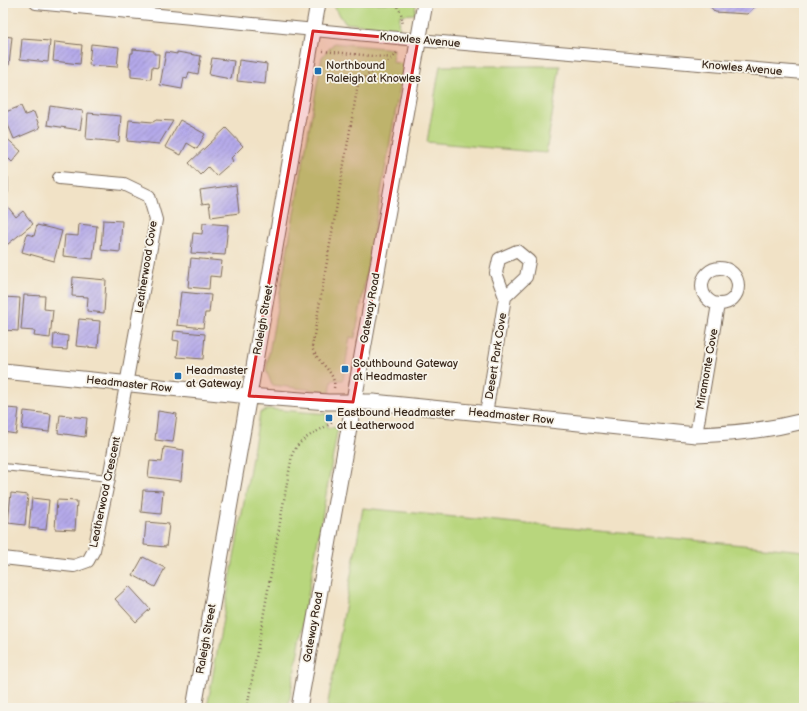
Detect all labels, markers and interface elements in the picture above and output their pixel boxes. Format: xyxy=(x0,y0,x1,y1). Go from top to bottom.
street label: Knowles Avenue xyxy=(379,30,461,50)
street label: Knowles Avenue xyxy=(701,58,783,78)
place label: Northbound Raleigh at Knowles xyxy=(326,59,421,85)
marker: Northbound Raleigh at Knowles xyxy=(313,66,323,76)
street label: Leatherwood Cove xyxy=(132,219,160,314)
street label: Gateway Road xyxy=(357,272,383,344)
street label: Raleigh Street xyxy=(250,283,276,356)
street label: Desert Park Cove xyxy=(483,311,509,400)
street label: Miramonte Cove xyxy=(693,327,721,410)
place label: Southbound Gateway at Headmaster xyxy=(353,357,458,383)
place label: Headmaster at Gateway xyxy=(186,364,248,390)
marker: Southbound Gateway at Headmaster xyxy=(340,364,350,374)
marker: Headmaster at Gateway xyxy=(173,371,183,381)
street label: Headmaster Row xyxy=(86,373,173,395)
street label: Headmaster Row xyxy=(468,405,555,427)
place label: Eastbound Headmaster at Leatherwood xyxy=(337,406,456,432)
marker: Eastbound Headmaster at Leatherwood xyxy=(324,413,334,423)
street label: Leatherwood Crescent xyxy=(87,435,123,549)
street label: Gateway Road xyxy=(300,591,326,663)
street label: Raleigh Street xyxy=(193,602,219,675)

